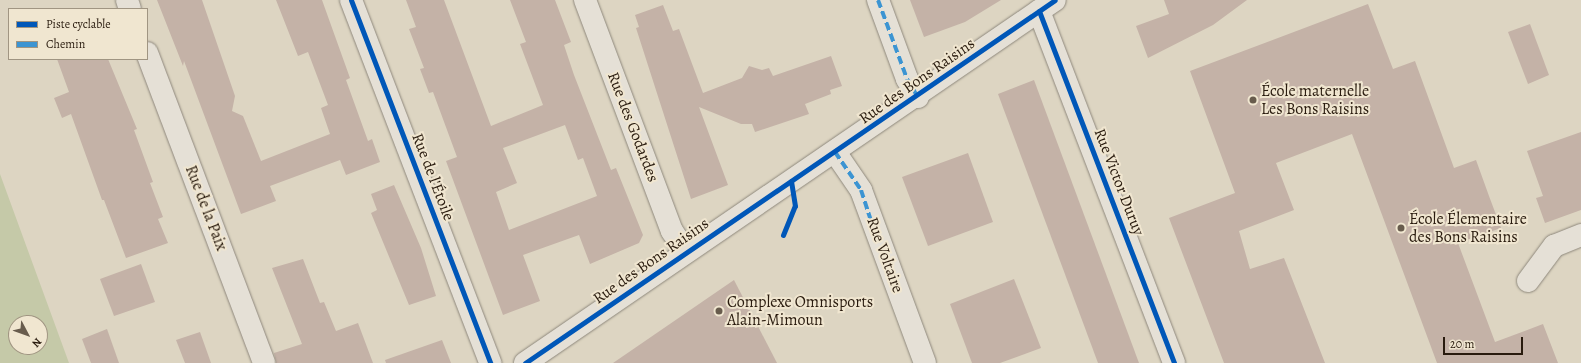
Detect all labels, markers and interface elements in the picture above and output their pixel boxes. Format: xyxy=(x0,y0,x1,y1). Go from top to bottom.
legend xyxy=(8,8,148,60)
text: Piste cyclable xyxy=(46,16,111,32)
street label: Rue des Bons Raisins xyxy=(855,34,979,128)
text: Chemin xyxy=(46,36,85,52)
street label: Rue des Godardes xyxy=(603,69,663,185)
place label: École maternelle Les Bons Raisins xyxy=(1261,81,1369,119)
marker: École maternelle Les Bons Raisins xyxy=(1248,95,1258,105)
street label: Rue Victor Duruy xyxy=(1090,126,1148,238)
street label: Rue de l'Étoile xyxy=(408,131,458,223)
street label: Rue de la Paix xyxy=(181,163,231,253)
place label: École Élementaire des Bons Raisins xyxy=(1409,209,1527,247)
street label: Rue des Bons Raisins xyxy=(589,214,713,308)
street label: Rue Voltaire xyxy=(862,215,908,295)
marker: École Élementaire des Bons Raisins xyxy=(1396,223,1406,233)
place label: Complexe Omnisports Alain-Mimoun xyxy=(727,292,873,330)
marker: Complexe Omnisports Alain-Mimoun xyxy=(714,306,724,316)
north arrow xyxy=(8,315,48,355)
scale bar xyxy=(1445,329,1525,355)
text: N xyxy=(28,335,45,350)
text: 20 m xyxy=(1450,336,1474,352)

